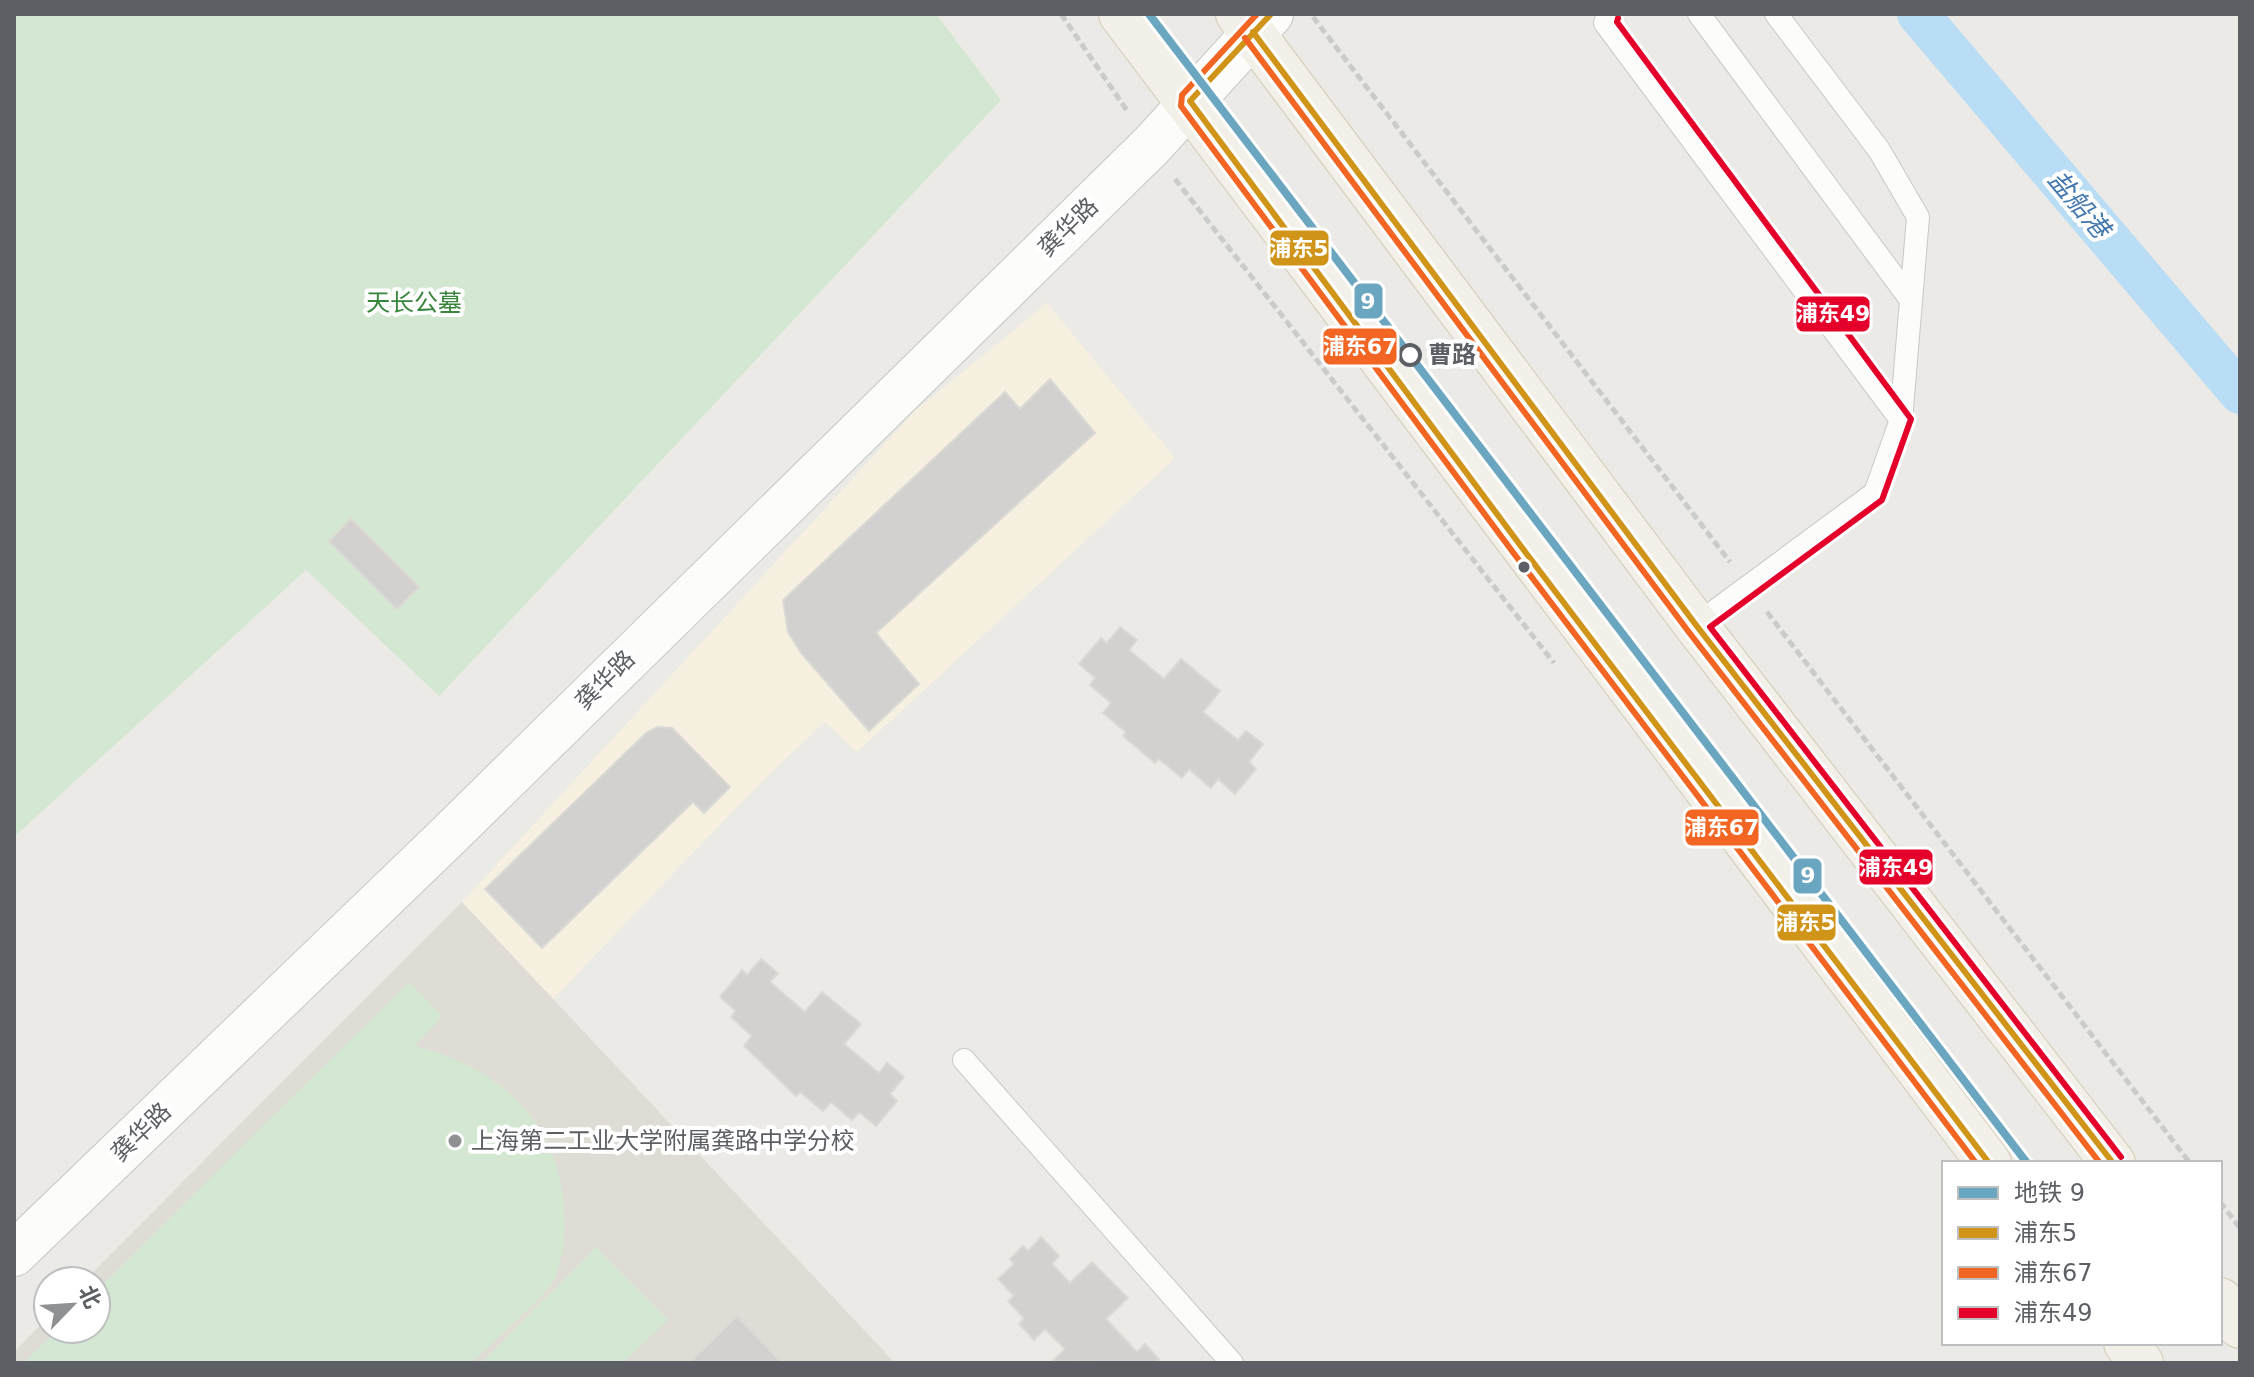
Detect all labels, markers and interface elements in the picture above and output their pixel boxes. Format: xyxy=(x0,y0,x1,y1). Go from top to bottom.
water label: 盐船港 xyxy=(2042,164,2118,247)
street label: 龚华路 xyxy=(1032,192,1104,262)
line badge: 浦东5 xyxy=(1269,229,1330,267)
text: 浦东5 xyxy=(1269,236,1329,261)
line badge: 9 xyxy=(1353,282,1384,320)
park label: 天长公墓 xyxy=(366,289,462,317)
text: 9 xyxy=(1360,289,1376,314)
line badge: 浦东49 xyxy=(1795,295,1871,333)
text: 浦东49 xyxy=(1796,301,1870,326)
line badge: 浦东67 xyxy=(1322,327,1398,366)
text: 浦东67 xyxy=(1323,334,1397,359)
place label: 曹路 xyxy=(1428,341,1476,369)
marker: 曹路 xyxy=(1399,344,1421,366)
unlabelled marker xyxy=(1516,559,1532,575)
street label: 龚华路 xyxy=(570,645,640,715)
line badge: 浦东67 xyxy=(1684,808,1760,847)
text: 浦东67 xyxy=(1685,815,1759,840)
line badge: 浦东49 xyxy=(1858,848,1934,886)
text: 浦东49 xyxy=(1859,855,1933,880)
line badge: 9 xyxy=(1792,857,1823,895)
text: 9 xyxy=(1800,863,1816,888)
line badge: 浦东5 xyxy=(1776,903,1837,942)
text: 浦东5 xyxy=(1776,910,1836,935)
street label: 龚华路 xyxy=(105,1097,177,1167)
place label: 上海第二工业大学附属龚路中学分校 xyxy=(471,1127,855,1155)
marker: 上海第二工业大学附属龚路中学分校 xyxy=(446,1132,464,1150)
legend xyxy=(1942,1161,2222,1345)
text: 地铁 9 xyxy=(2014,1179,2085,1207)
text: 浦东5 xyxy=(2014,1219,2077,1247)
text: 浦东67 xyxy=(2014,1259,2093,1287)
north arrow xyxy=(32,1265,112,1345)
text: 北 xyxy=(74,1281,106,1312)
text: 浦东49 xyxy=(2014,1299,2093,1327)

